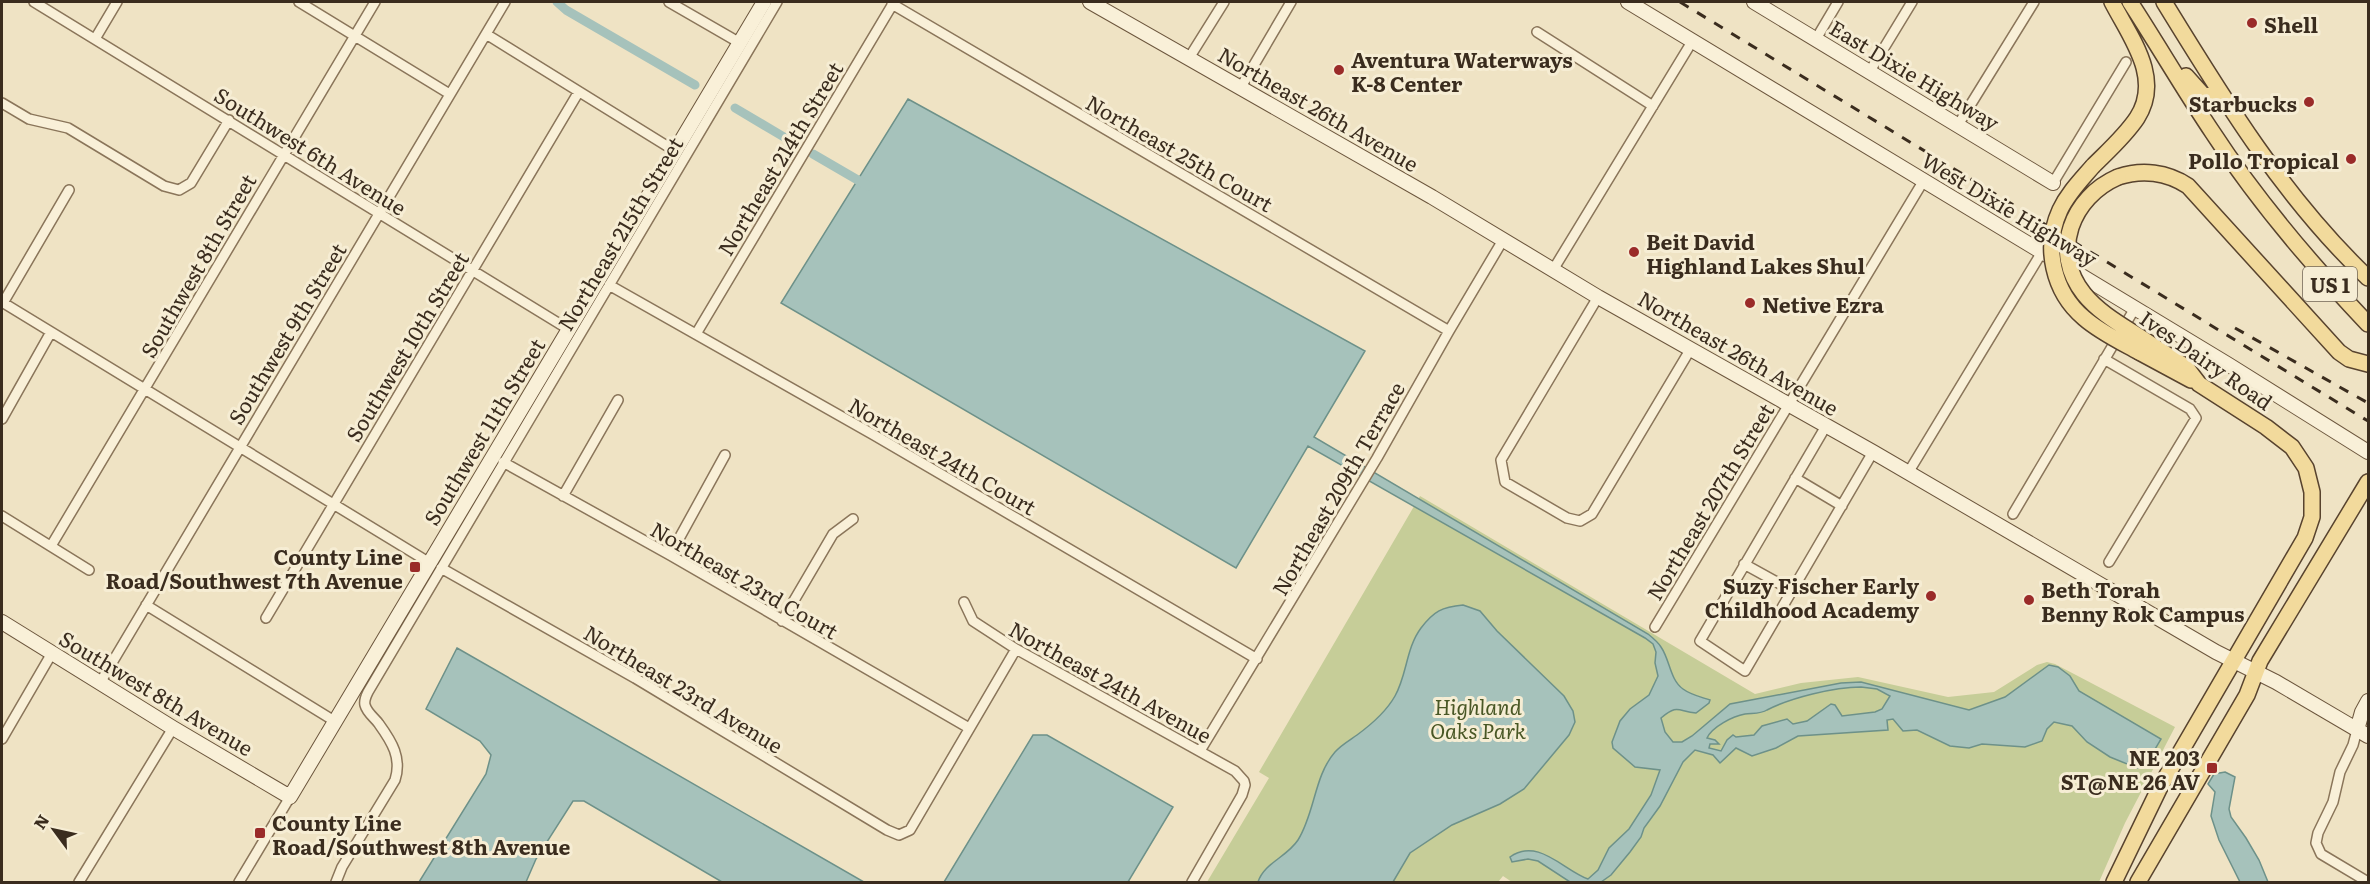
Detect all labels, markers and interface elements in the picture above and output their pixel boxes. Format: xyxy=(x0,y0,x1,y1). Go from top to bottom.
place label: Shell xyxy=(2264,8,2319,39)
street label: East Dixie Highway xyxy=(1824,11,2006,137)
marker: Shell xyxy=(2245,16,2259,30)
street label: Northeast 26th Avenue xyxy=(1213,38,1425,178)
place label: Aventura Waterways K-8 Center xyxy=(1351,43,1573,98)
street label: Northeast 214th Street xyxy=(709,55,850,261)
marker: Aventura Waterways K-8 Center xyxy=(1332,63,1346,77)
street label: Southwest 6th Avenue xyxy=(209,78,413,222)
street label: Northeast 25th Court xyxy=(1081,86,1280,218)
place label: Starbucks xyxy=(2189,87,2297,118)
marker: Starbucks xyxy=(2302,95,2316,109)
street label: Northeast 215th Street xyxy=(549,130,690,336)
street label: West Dixie Highway xyxy=(1916,143,2104,273)
place label: Pollo Tropical xyxy=(2188,144,2339,175)
marker: Pollo Tropical xyxy=(2344,152,2358,166)
street label: Southwest 8th Street xyxy=(132,167,263,363)
place label: Beit David Highland Lakes Shul xyxy=(1646,225,1865,280)
street label: Southwest 9th Street xyxy=(219,236,353,430)
street label: Southwest 10th Street xyxy=(337,245,475,447)
marker: Beit David Highland Lakes Shul xyxy=(1627,245,1641,259)
road number: US 1 xyxy=(2303,267,2357,301)
street label: Northeast 26th Avenue xyxy=(1633,282,1845,422)
place label: Netive Ezra xyxy=(1762,288,1885,319)
marker: Netive Ezra xyxy=(1743,296,1757,310)
street label: Ives Dairy Road xyxy=(2134,302,2280,416)
street label: Southwest 11th Street xyxy=(415,331,551,530)
street label: Northeast 209th Terrace xyxy=(1263,375,1411,601)
street label: Northeast 24th Court xyxy=(843,389,1043,522)
street label: Northeast 207th Street xyxy=(1638,396,1780,605)
street label: Northeast 23rd Court xyxy=(645,513,845,646)
place label: County Line Road/Southwest 7th Avenue xyxy=(105,540,403,595)
marker: County Line Road/Southwest 7th Avenue xyxy=(408,560,422,574)
place label: Suzy Fischer Early Childhood Academy xyxy=(1705,569,1919,624)
place label: Beth Torah Benny Rok Campus xyxy=(2041,573,2244,628)
marker: Suzy Fischer Early Childhood Academy xyxy=(1924,589,1938,603)
marker: Beth Torah Benny Rok Campus xyxy=(2022,593,2036,607)
street label: Northeast 24th Avenue xyxy=(1004,612,1218,750)
street label: Northeast 23rd Avenue xyxy=(579,616,789,760)
street label: Southwest 8th Avenue xyxy=(54,622,260,762)
park label: Highland Oaks Park xyxy=(1430,690,1527,745)
place label: NE 203 ST@NE 26 AV xyxy=(2061,741,2200,796)
marker: NE 203 ST@NE 26 AV xyxy=(2205,761,2219,775)
north arrow xyxy=(24,800,84,860)
place label: County Line Road/Southwest 8th Avenue xyxy=(272,806,571,861)
text: N xyxy=(27,809,54,833)
marker: County Line Road/Southwest 8th Avenue xyxy=(253,826,267,840)

